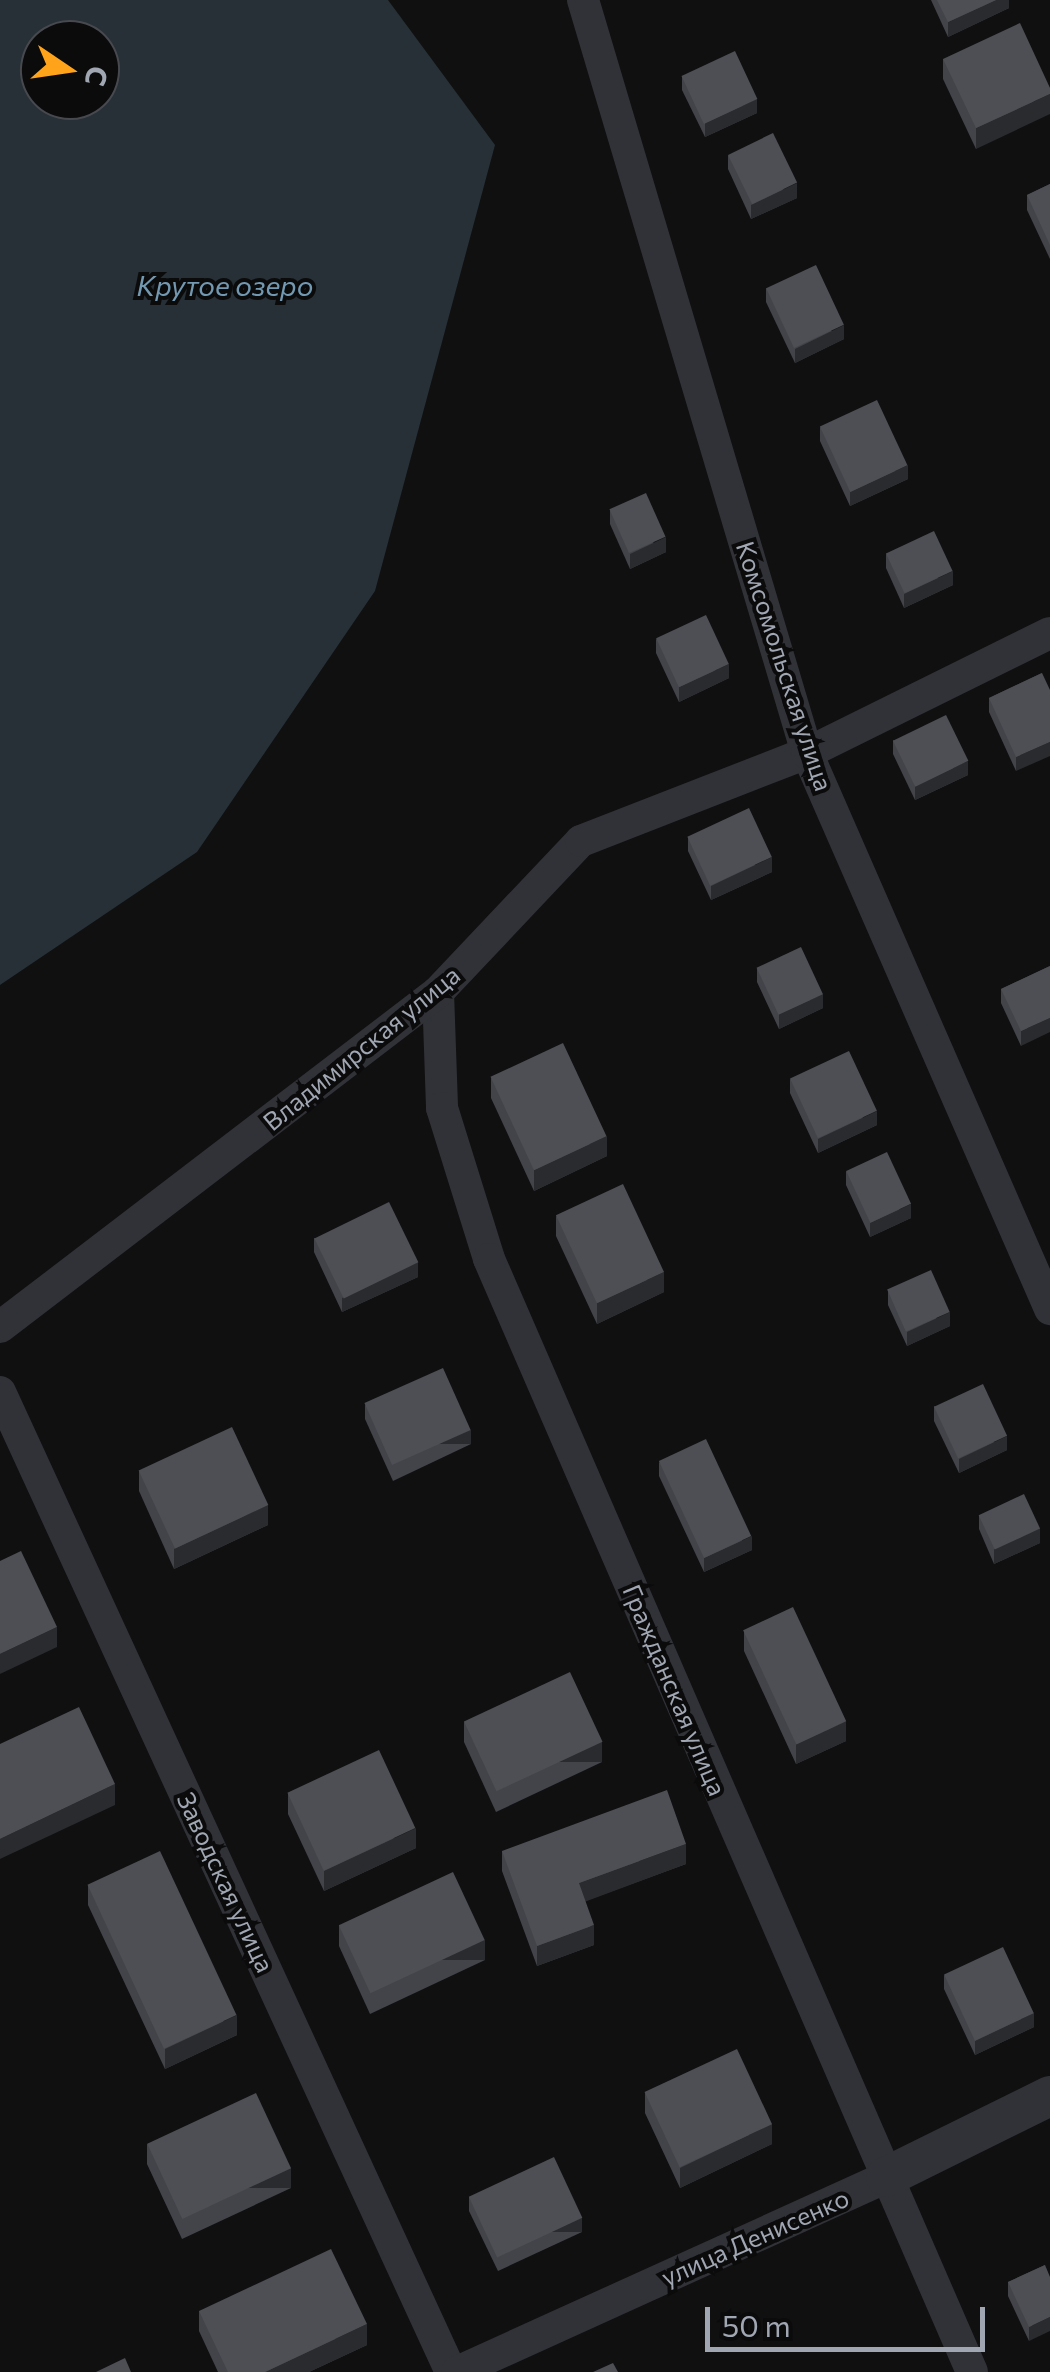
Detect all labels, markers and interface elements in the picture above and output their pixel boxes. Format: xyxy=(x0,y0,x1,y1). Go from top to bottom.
north arrow xyxy=(20,20,120,120)
text: С xyxy=(79,63,116,89)
water label: Крутое озеро xyxy=(137,268,313,302)
street label: Комсомольская улица xyxy=(730,537,840,795)
street label: Владимирская улица xyxy=(257,959,465,1137)
street label: Гражданская улица xyxy=(617,1580,733,1800)
street label: Заводская улица xyxy=(171,1787,281,1977)
street label: улица Денисенко xyxy=(657,2182,853,2292)
scale bar xyxy=(710,2287,990,2349)
text: 50 m xyxy=(722,2306,791,2343)

